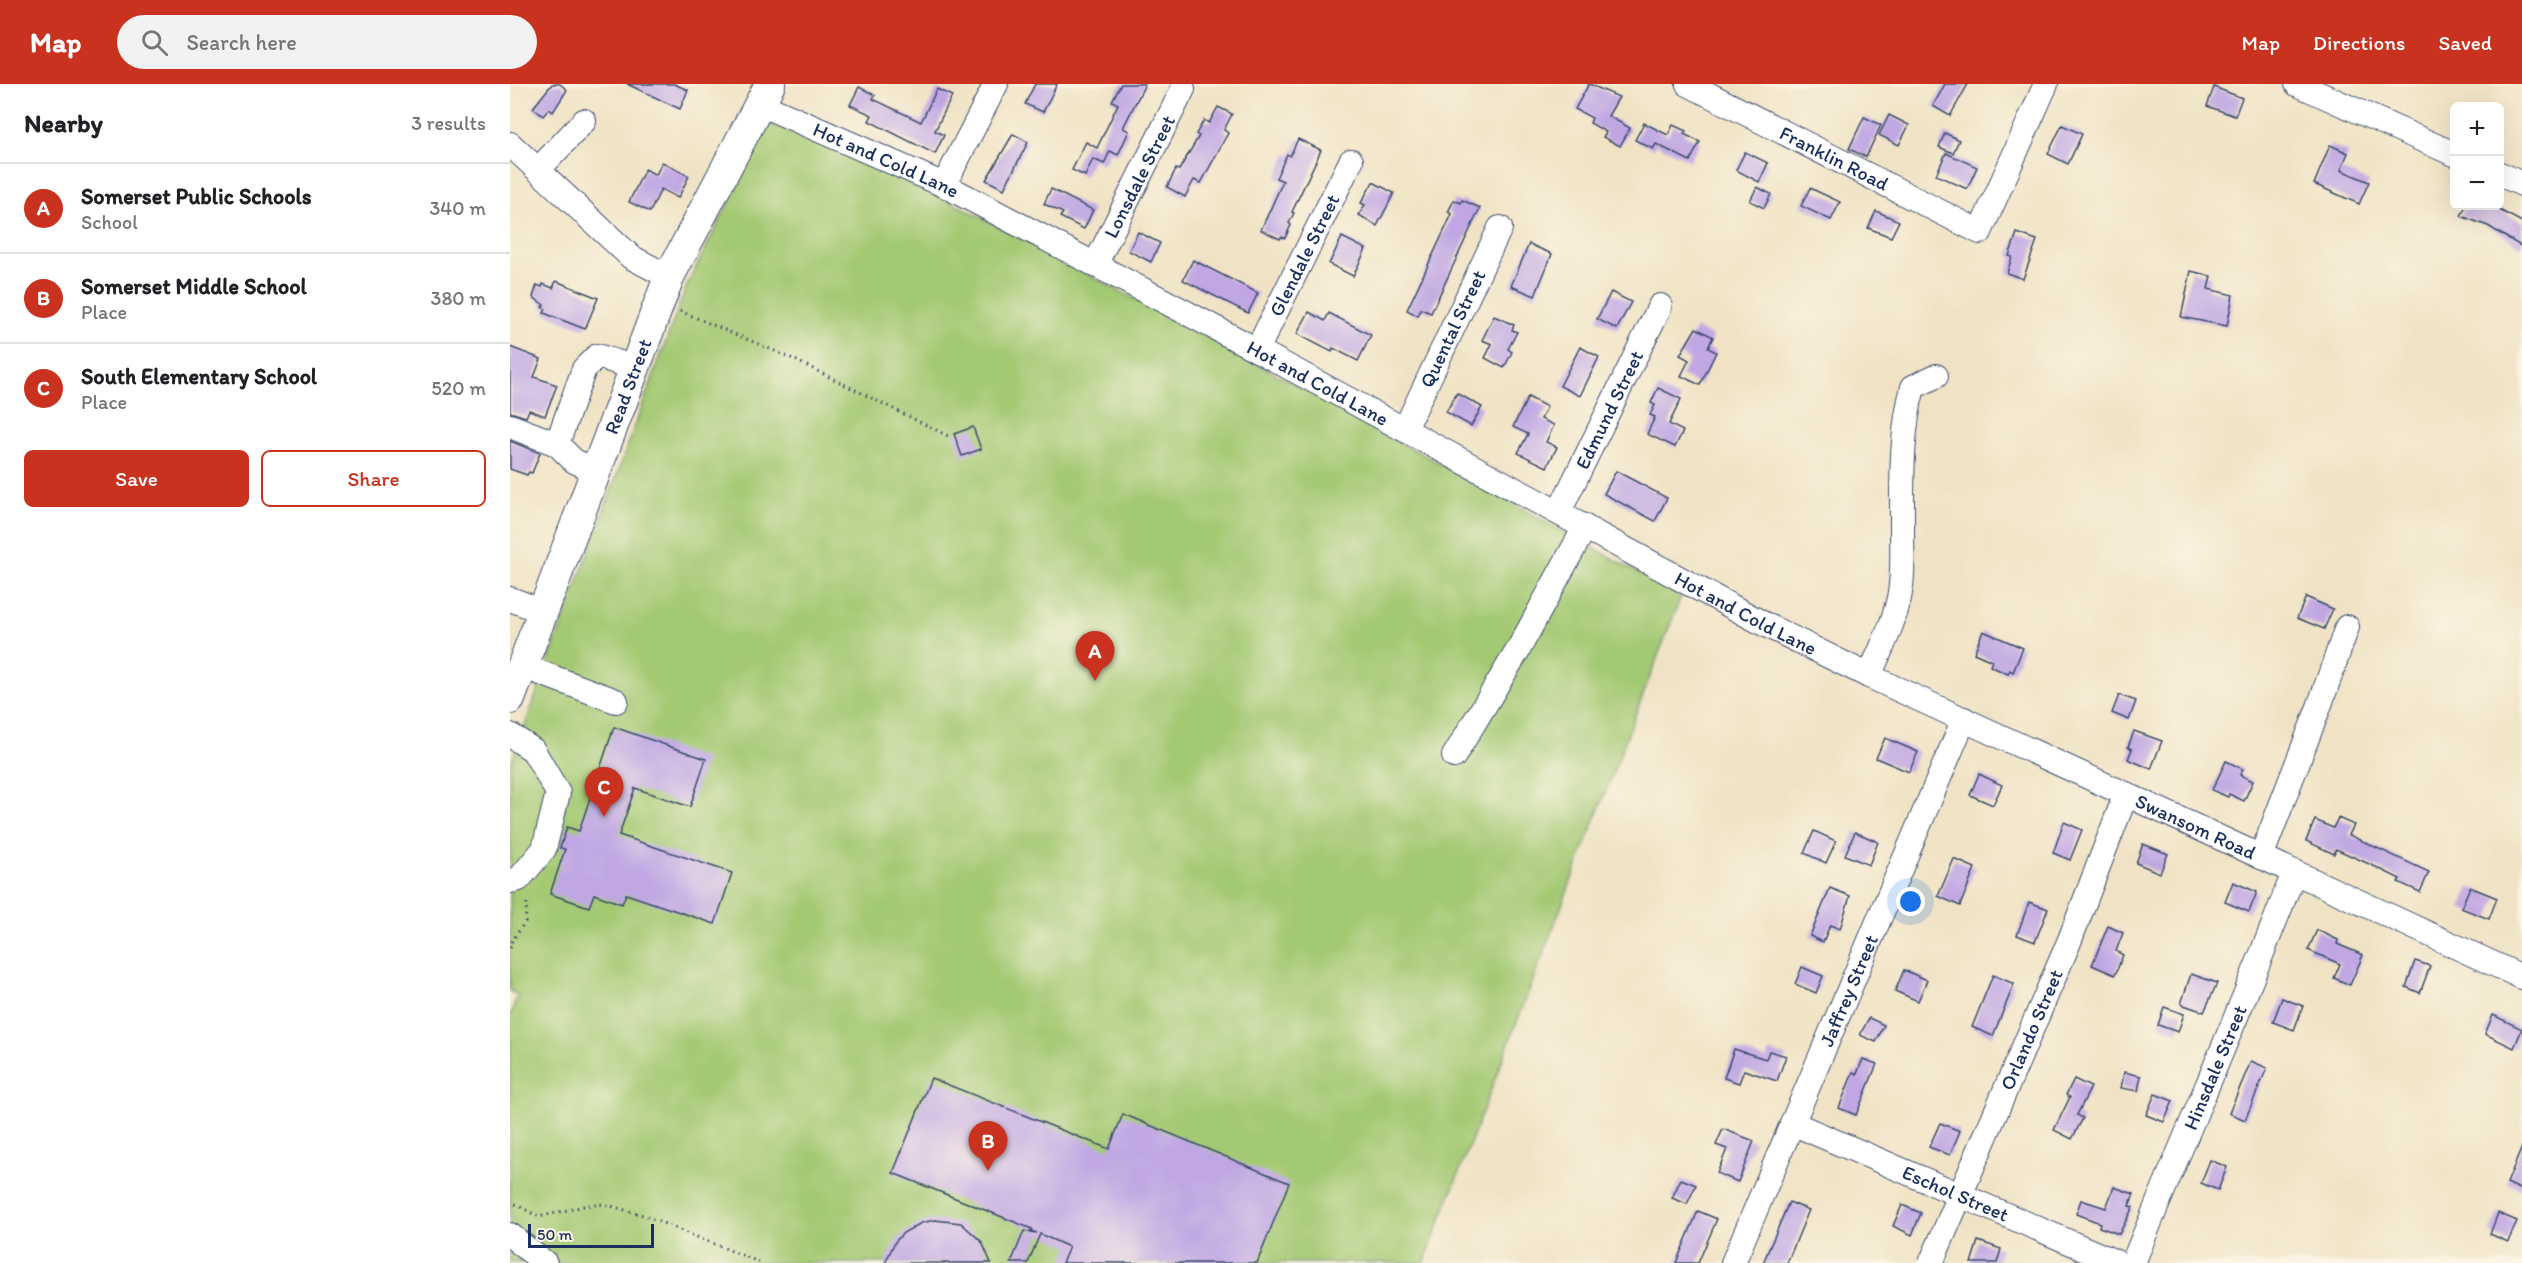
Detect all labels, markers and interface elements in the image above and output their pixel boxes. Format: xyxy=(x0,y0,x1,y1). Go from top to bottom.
search box xyxy=(117,15,537,69)
text: Map xyxy=(30,25,81,59)
icon: search xyxy=(138,26,171,59)
text: Search here xyxy=(186,29,297,56)
text: Map xyxy=(2242,30,2280,55)
text: Directions xyxy=(2313,30,2405,55)
text: Saved xyxy=(2438,30,2492,55)
map controls xyxy=(2450,102,2504,210)
button: + xyxy=(2450,102,2504,156)
text: Nearby xyxy=(24,107,103,139)
text: 3 results xyxy=(411,111,486,135)
street label: Lonsdale Street xyxy=(1098,111,1180,242)
street label: Hot and Cold Lane xyxy=(810,117,963,203)
street label: Franklin Road xyxy=(1776,121,1893,196)
button: − xyxy=(2450,156,2504,210)
text: Somerset Public Schools xyxy=(81,183,311,210)
street label: Glendale Street xyxy=(1264,190,1345,320)
text: A xyxy=(37,196,50,220)
text: 340 m xyxy=(429,196,486,220)
text: School xyxy=(81,210,138,234)
street label: Quental Street xyxy=(1414,266,1490,391)
text: Somerset Middle School xyxy=(81,273,307,300)
text: B xyxy=(37,286,50,310)
text: 380 m xyxy=(431,286,486,310)
text: Place xyxy=(81,300,127,324)
street label: Read Street xyxy=(599,335,657,438)
street label: Hot and Cold Lane xyxy=(1243,335,1393,431)
street label: Edmund Street xyxy=(1570,346,1648,473)
text: South Elementary School xyxy=(81,363,317,390)
text: C xyxy=(37,376,50,400)
text: 520 m xyxy=(431,376,486,400)
text: Place xyxy=(81,390,127,414)
button: Save xyxy=(24,450,249,507)
button: Share xyxy=(261,450,486,507)
street label: Hot and Cold Lane xyxy=(1671,566,1821,660)
pin: A xyxy=(1076,632,1114,681)
pin: C xyxy=(584,768,623,817)
street label: Swansom Road xyxy=(2132,789,2260,865)
your location xyxy=(1896,887,1925,916)
street label: Jaffrey Street xyxy=(1814,931,1883,1050)
street label: Orlando Street xyxy=(1995,966,2068,1094)
street label: Hinsdale Street xyxy=(2178,1002,2252,1133)
pin: B xyxy=(968,1122,1008,1171)
street label: Eschol Street xyxy=(1899,1160,2012,1227)
scale bar xyxy=(528,1221,654,1248)
text: 50 m xyxy=(537,1225,572,1244)

